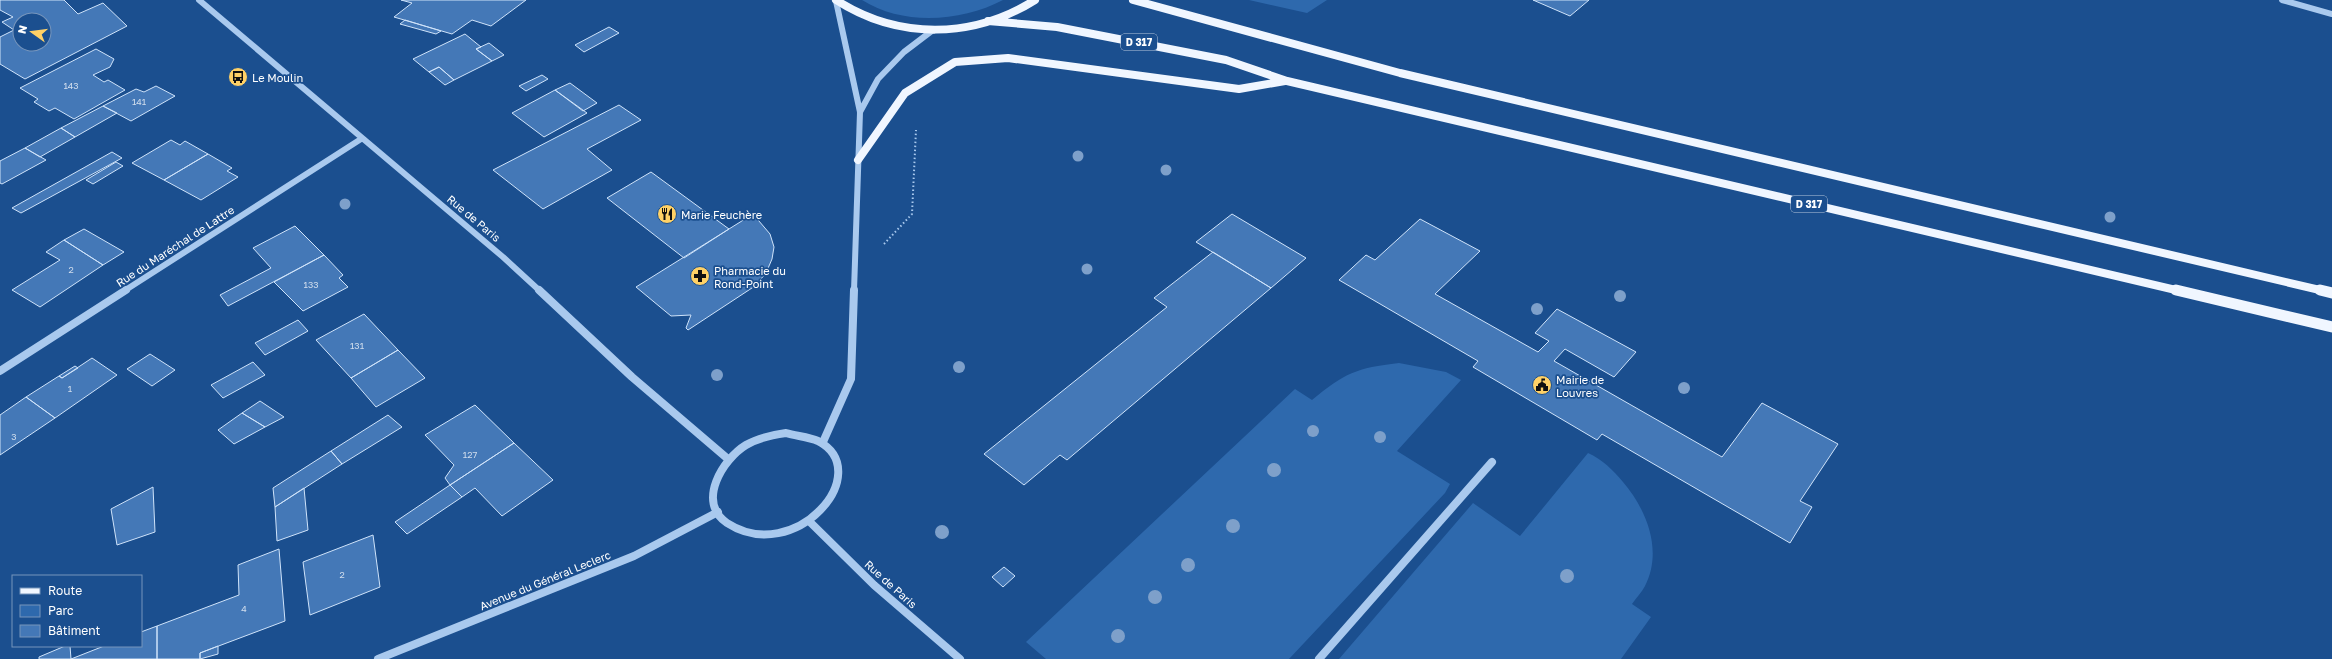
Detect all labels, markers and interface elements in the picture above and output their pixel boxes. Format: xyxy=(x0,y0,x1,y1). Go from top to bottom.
north arrow xyxy=(12,12,52,52)
text: N xyxy=(14,24,29,35)
road number: D 317 xyxy=(1121,34,1157,50)
bus stop icon: Le Moulin xyxy=(227,66,249,88)
place label: Le Moulin xyxy=(252,71,303,84)
house number: 143 xyxy=(63,80,79,91)
house number: 141 xyxy=(132,96,147,107)
street label: Rue de Paris xyxy=(445,192,503,244)
road number: D 317 xyxy=(1791,196,1827,212)
street label: Rue du Maréchal de Lattre xyxy=(113,203,237,289)
restaurant icon: Marie Feuchère xyxy=(656,203,678,225)
place label: Marie Feuchère xyxy=(681,208,762,221)
house number: 2 xyxy=(68,264,74,275)
place label: Pharmacie du Rond-Point xyxy=(714,264,786,290)
pharmacy icon: Pharmacie du Rond-Point xyxy=(689,265,711,287)
house number: 133 xyxy=(304,279,318,290)
house number: 131 xyxy=(350,340,365,351)
place label: Mairie de Louvres xyxy=(1556,373,1604,399)
public building icon: Mairie de Louvres xyxy=(1531,374,1553,396)
house number: 1 xyxy=(68,383,73,394)
house number: 3 xyxy=(11,431,17,442)
house number: 127 xyxy=(463,449,477,460)
street label: Avenue du Général Leclerc xyxy=(478,548,612,612)
street label: Rue de Paris xyxy=(862,557,920,611)
house number: 2 xyxy=(339,569,345,580)
legend xyxy=(12,575,142,647)
text: Route xyxy=(48,583,82,598)
text: Parc xyxy=(48,603,74,618)
house number: 4 xyxy=(241,603,247,614)
text: Bâtiment xyxy=(48,623,101,638)

